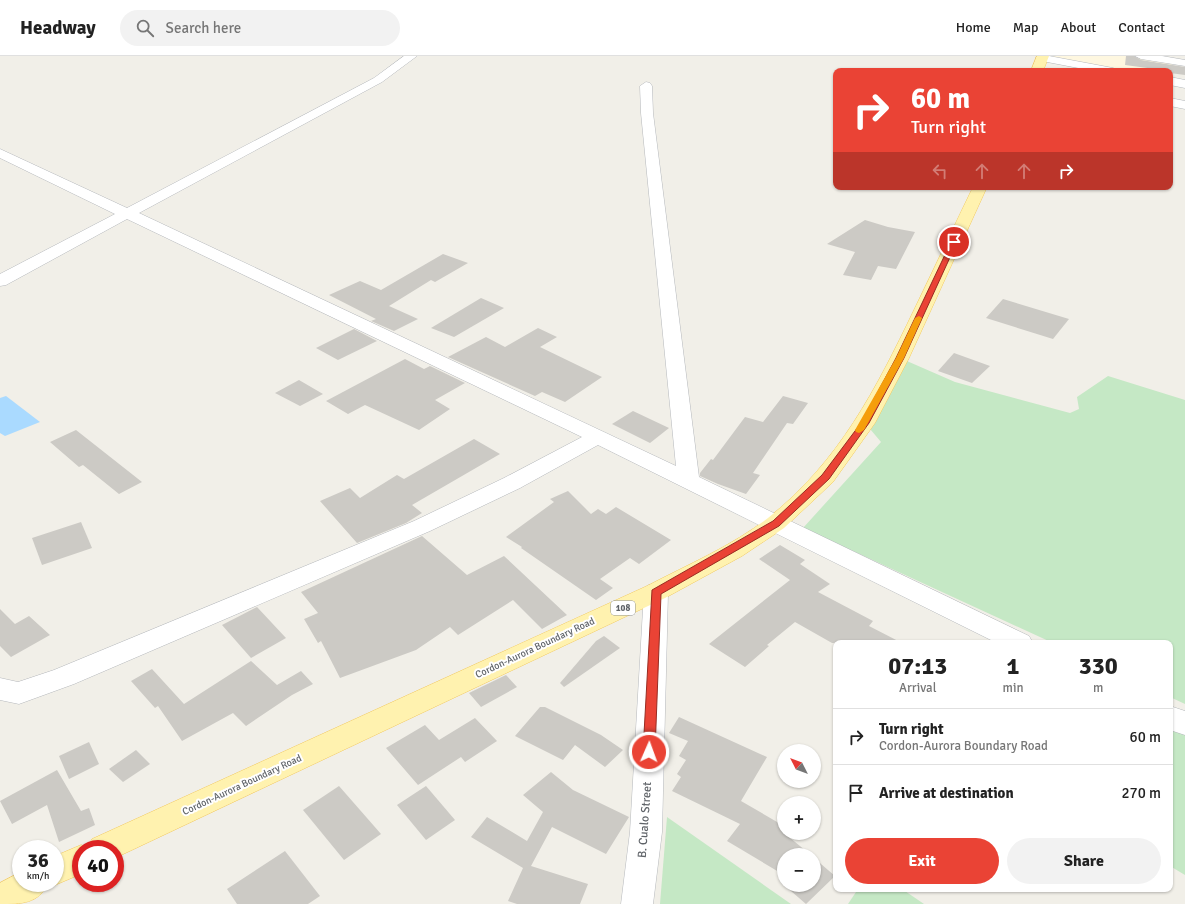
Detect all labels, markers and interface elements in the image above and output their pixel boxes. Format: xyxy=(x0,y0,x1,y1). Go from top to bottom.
search box xyxy=(120,10,400,46)
text: Headway xyxy=(20,16,96,40)
icon: search xyxy=(134,17,156,39)
text: Search here xyxy=(166,19,241,37)
text: Home xyxy=(956,19,991,36)
text: Map xyxy=(1013,19,1038,36)
text: About xyxy=(1060,19,1096,36)
text: Contact xyxy=(1118,19,1165,36)
text: 60 m xyxy=(911,82,970,116)
icon: right xyxy=(845,84,897,136)
text: Turn right xyxy=(911,116,986,138)
icon: left xyxy=(929,160,951,182)
icon: ahead xyxy=(971,160,993,182)
icon: ahead xyxy=(1013,160,1035,182)
icon: right xyxy=(1055,160,1077,182)
pin xyxy=(937,225,971,259)
icon: arrive xyxy=(943,231,965,253)
road number: 108 xyxy=(611,601,635,615)
street label: Cordon-Aurora Boundary Road xyxy=(474,615,596,681)
text: 07:13 xyxy=(888,651,947,681)
text: 1 xyxy=(1007,651,1019,681)
text: 330 xyxy=(1079,651,1118,681)
text: Arrival xyxy=(899,680,936,696)
text: min xyxy=(1003,680,1024,696)
text: m xyxy=(1093,680,1103,696)
text: Turn right xyxy=(879,720,944,738)
icon: right xyxy=(845,726,867,748)
text: 60 m xyxy=(1130,728,1161,746)
position arrow xyxy=(628,731,670,773)
text: Cordon-Aurora Boundary Road xyxy=(879,738,1048,754)
north arrow xyxy=(777,744,821,788)
map controls xyxy=(777,744,821,892)
street label: Cordon-Aurora Boundary Road xyxy=(181,752,303,818)
street label: B. Cualo Street xyxy=(635,781,655,859)
icon: arrive xyxy=(845,782,867,804)
text: Arrive at destination xyxy=(879,784,1014,802)
text: 270 m xyxy=(1121,784,1161,802)
button: + xyxy=(777,796,821,840)
button: Exit xyxy=(845,838,999,884)
button: Share xyxy=(1007,838,1161,884)
speed limit sign: 40 xyxy=(72,840,124,892)
text: 36 xyxy=(27,848,49,873)
button: − xyxy=(777,848,821,892)
text: km/h xyxy=(27,870,49,882)

